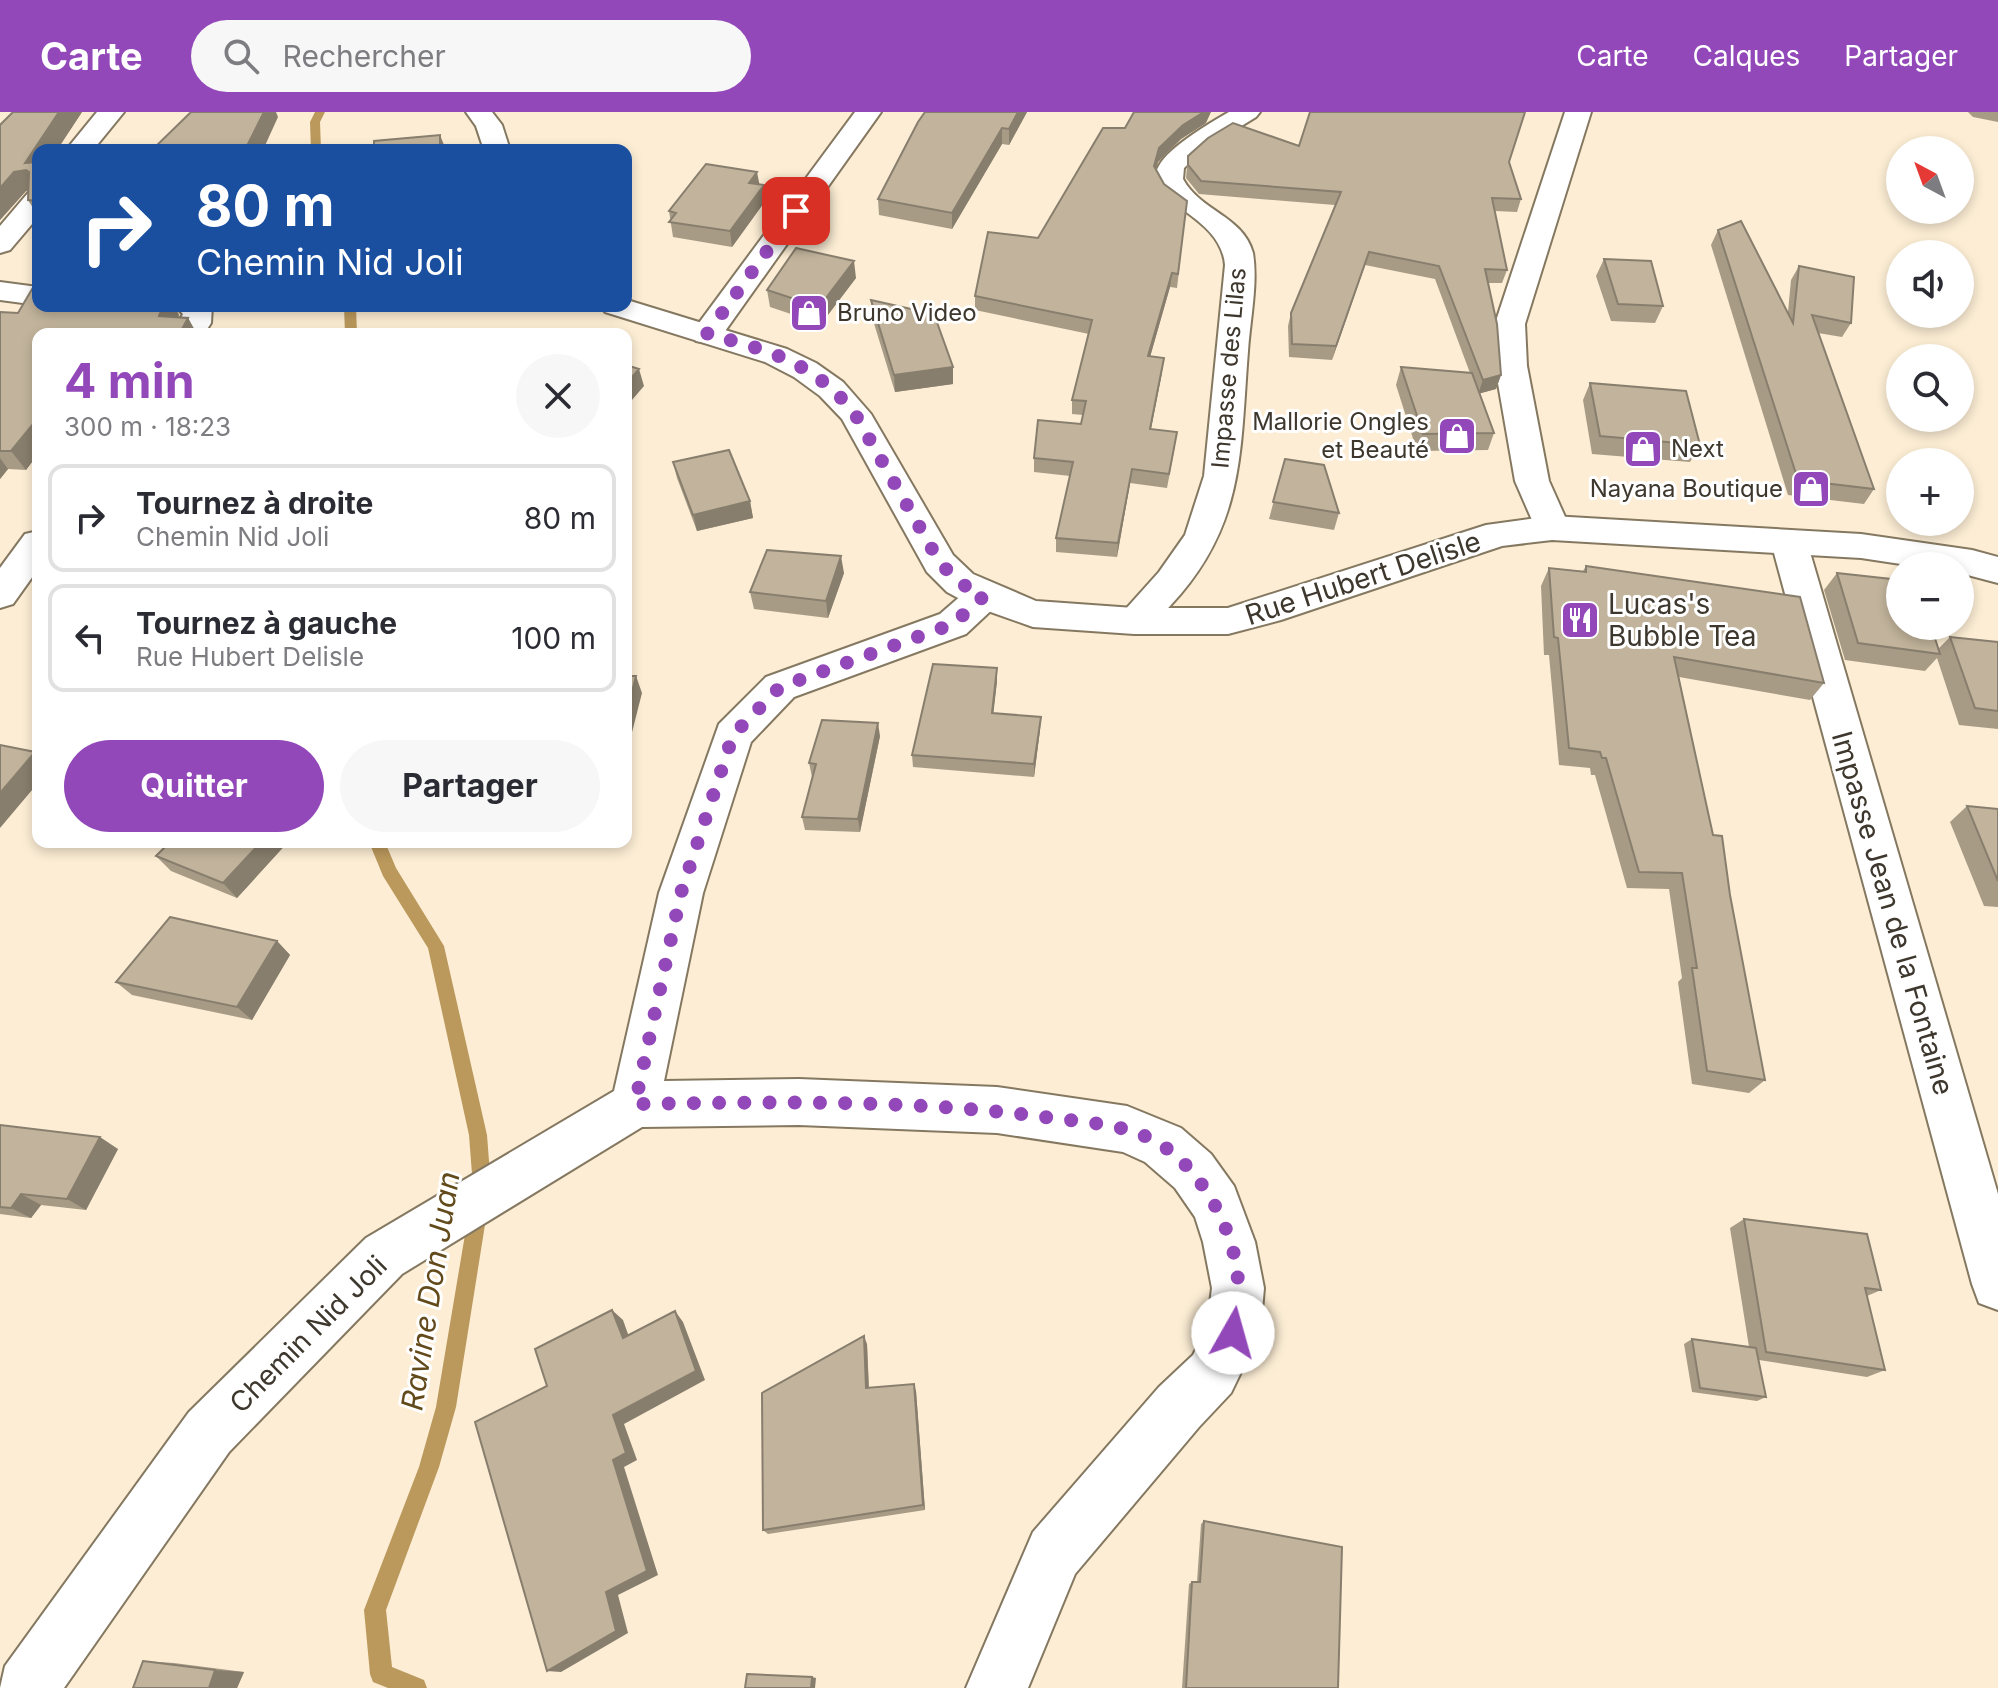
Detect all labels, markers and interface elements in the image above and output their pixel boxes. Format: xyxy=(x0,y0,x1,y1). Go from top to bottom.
search box xyxy=(191,20,751,92)
text: Carte xyxy=(40,33,143,79)
icon: search xyxy=(219,34,263,78)
text: Rechercher xyxy=(283,38,446,74)
text: Carte xyxy=(1576,39,1649,73)
text: Calques xyxy=(1693,39,1800,73)
text: Partager xyxy=(1844,39,1958,73)
north arrow xyxy=(1886,136,1974,224)
map controls xyxy=(1886,136,1974,640)
text: 80 m xyxy=(196,172,335,240)
icon: right xyxy=(64,176,168,280)
pin xyxy=(762,177,830,245)
icon: arrive xyxy=(774,189,818,233)
text: Chemin Nid Joli xyxy=(196,240,464,284)
button: sound xyxy=(1886,240,1974,328)
street label: Impasse des Lilas xyxy=(1205,266,1252,470)
shop icon: Bruno Video xyxy=(788,292,830,334)
place label: Bruno Video xyxy=(837,298,977,327)
button: search xyxy=(1886,344,1974,432)
text: 4 min xyxy=(64,351,195,410)
button: close xyxy=(516,354,600,438)
place label: Mallorie Ongles et Beauté xyxy=(1252,407,1429,464)
text: 300 m · 18:23 xyxy=(64,411,231,442)
shop icon: Mallorie Ongles et Beauté xyxy=(1436,415,1478,457)
shop icon: Next xyxy=(1622,428,1664,470)
place label: Next xyxy=(1671,434,1724,463)
button: + xyxy=(1886,448,1974,536)
shop icon: Nayana Boutique xyxy=(1790,468,1832,510)
place label: Nayana Boutique xyxy=(1590,474,1783,503)
text: Tournez à droite xyxy=(136,485,373,521)
icon: right xyxy=(68,496,112,540)
text: 80 m xyxy=(524,500,596,536)
text: Chemin Nid Joli xyxy=(136,521,329,552)
street label: Rue Hubert Delisle xyxy=(1241,524,1485,632)
button: − xyxy=(1886,552,1974,640)
place label: Lucas's Bubble Tea xyxy=(1608,587,1756,653)
restaurant icon: Lucas's Bubble Tea xyxy=(1559,599,1601,641)
text: Tournez à gauche xyxy=(136,605,397,641)
icon: left xyxy=(68,616,112,660)
text: 100 m xyxy=(511,620,596,656)
text: Rue Hubert Delisle xyxy=(136,641,364,672)
street label: Impasse Jean de la Fontaine xyxy=(1825,727,1961,1099)
button: Quitter xyxy=(64,740,324,832)
button: Partager xyxy=(340,740,600,832)
water label: Ravine Don Juan xyxy=(393,1169,467,1413)
street label: Chemin Nid Joli xyxy=(222,1248,394,1420)
position arrow xyxy=(1191,1291,1275,1375)

